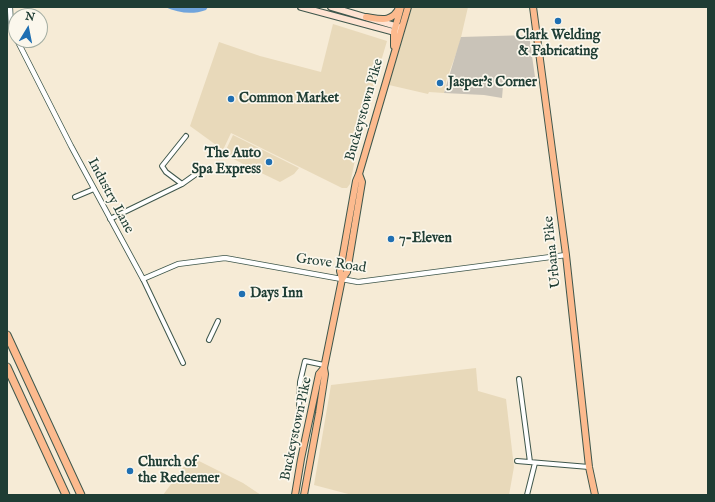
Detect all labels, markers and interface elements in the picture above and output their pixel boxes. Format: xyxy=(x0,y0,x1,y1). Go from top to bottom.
north arrow xyxy=(8,8,48,48)
text: N xyxy=(24,9,36,25)
marker: Clark Welding & Fabricating xyxy=(553,16,563,26)
place label: Clark Welding & Fabricating xyxy=(516,28,600,60)
street label: Buckeystown Pike xyxy=(342,57,388,163)
place label: Jasper's Corner xyxy=(448,75,537,91)
marker: Jasper's Corner xyxy=(435,78,445,88)
place label: Common Market xyxy=(239,91,339,107)
marker: Common Market xyxy=(226,94,236,104)
place label: The Auto Spa Express xyxy=(192,146,261,178)
street label: Industry Lane xyxy=(83,155,137,237)
marker: The Auto Spa Express xyxy=(264,157,274,167)
street label: Urbana Pike xyxy=(541,215,565,289)
place label: 7-Eleven xyxy=(399,231,452,247)
marker: 7-Eleven xyxy=(386,234,396,244)
street label: Grove Road xyxy=(295,251,367,277)
place label: Days Inn xyxy=(250,286,303,302)
marker: Days Inn xyxy=(237,289,247,299)
street label: Buckeystown Pike xyxy=(278,376,316,482)
place label: Church of the Redeemer xyxy=(138,455,219,488)
marker: Church of the Redeemer xyxy=(125,466,135,476)

